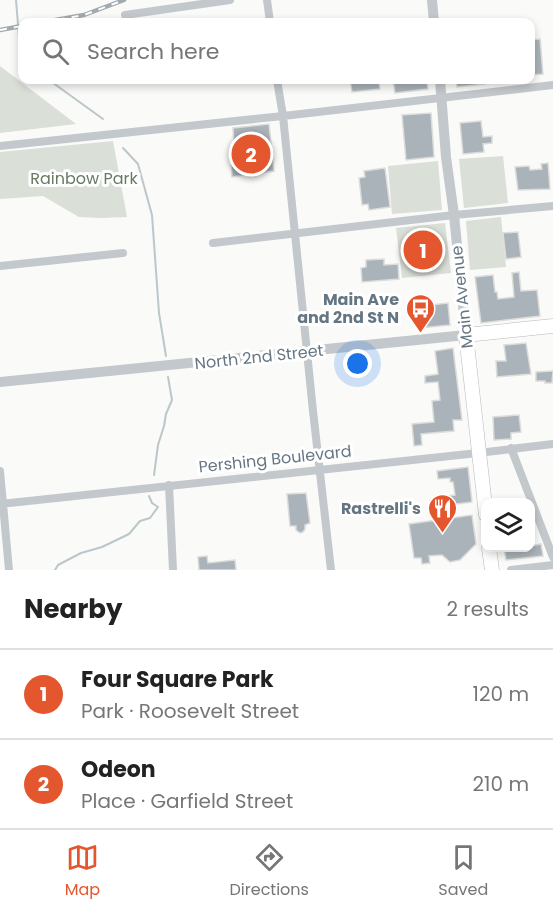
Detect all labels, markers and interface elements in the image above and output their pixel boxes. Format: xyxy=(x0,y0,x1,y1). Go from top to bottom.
search box xyxy=(18,18,535,84)
icon: search xyxy=(39,35,72,68)
text: Search here xyxy=(87,36,220,67)
pin: 2 xyxy=(232,132,270,176)
park label: Rainbow Park xyxy=(30,167,138,190)
pin: 1 xyxy=(404,228,442,272)
street label: Main Avenue xyxy=(445,244,479,349)
place label: Main Ave and 2nd St N xyxy=(297,288,399,329)
bus stop icon: Main Ave and 2nd St N xyxy=(404,292,436,334)
street label: North 2nd Street xyxy=(194,339,325,375)
your location xyxy=(343,349,372,378)
street label: Pershing Boulevard xyxy=(197,440,353,478)
restaurant icon: Rastrelli's xyxy=(426,492,458,534)
place label: Rastrelli's xyxy=(341,497,421,520)
map controls xyxy=(481,498,535,552)
button: layers xyxy=(481,498,535,552)
text: Nearby xyxy=(24,591,122,627)
text: 2 results xyxy=(446,595,529,623)
text: Four Square Park xyxy=(81,664,274,695)
text: 1 xyxy=(40,680,47,708)
text: 120 m xyxy=(473,680,529,708)
text: Park · Roosevelt Street xyxy=(81,697,299,725)
text: Odeon xyxy=(81,754,156,785)
text: 2 xyxy=(38,770,49,798)
text: 210 m xyxy=(473,770,529,798)
text: Place · Garfield Street xyxy=(81,787,293,815)
tab: Map xyxy=(65,841,100,902)
tab: Directions xyxy=(230,841,309,902)
tab: Saved xyxy=(438,841,488,902)

